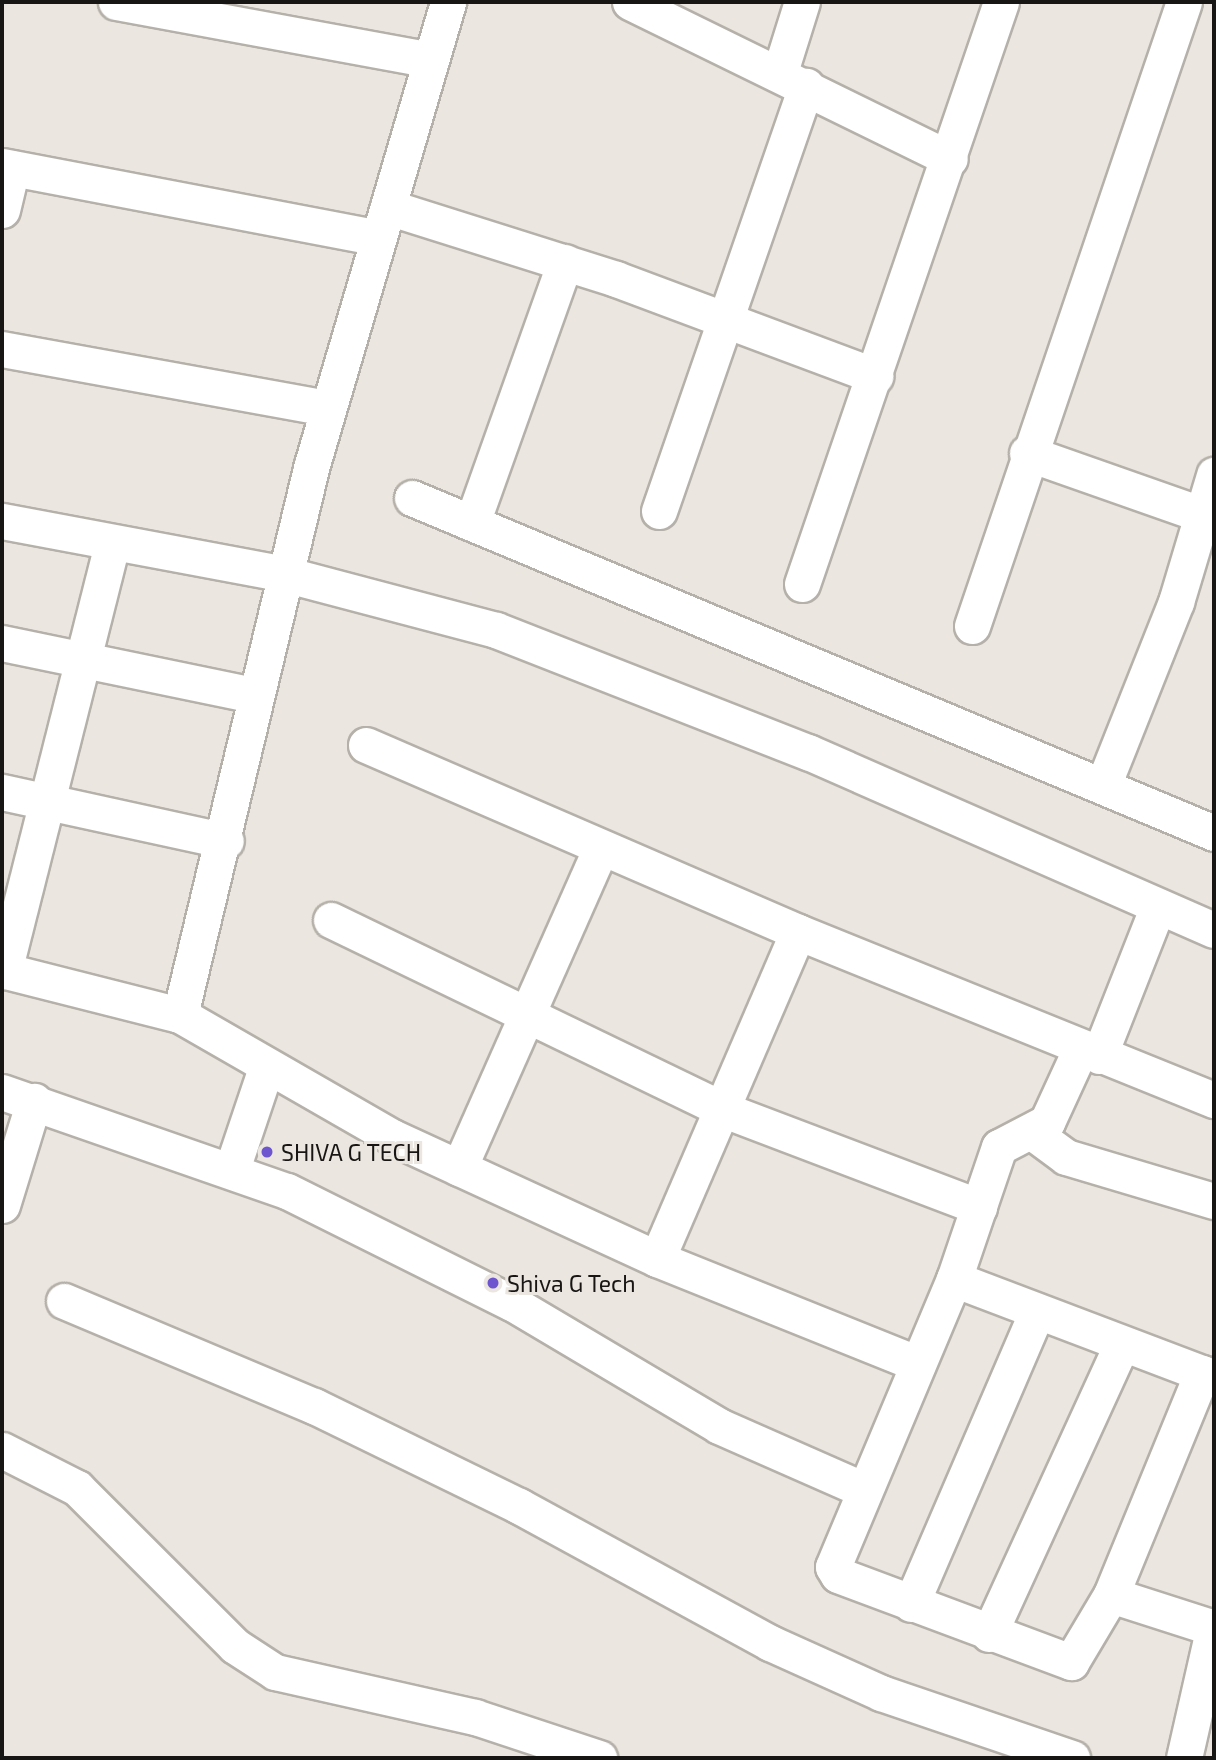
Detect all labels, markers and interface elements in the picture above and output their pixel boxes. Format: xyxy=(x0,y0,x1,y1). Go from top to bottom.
place label: SHIVA G TECH xyxy=(281,1138,422,1166)
marker: SHIVA G TECH xyxy=(259,1144,275,1160)
place label: Shiva G Tech xyxy=(507,1269,636,1297)
marker: Shiva G Tech xyxy=(485,1275,501,1291)

